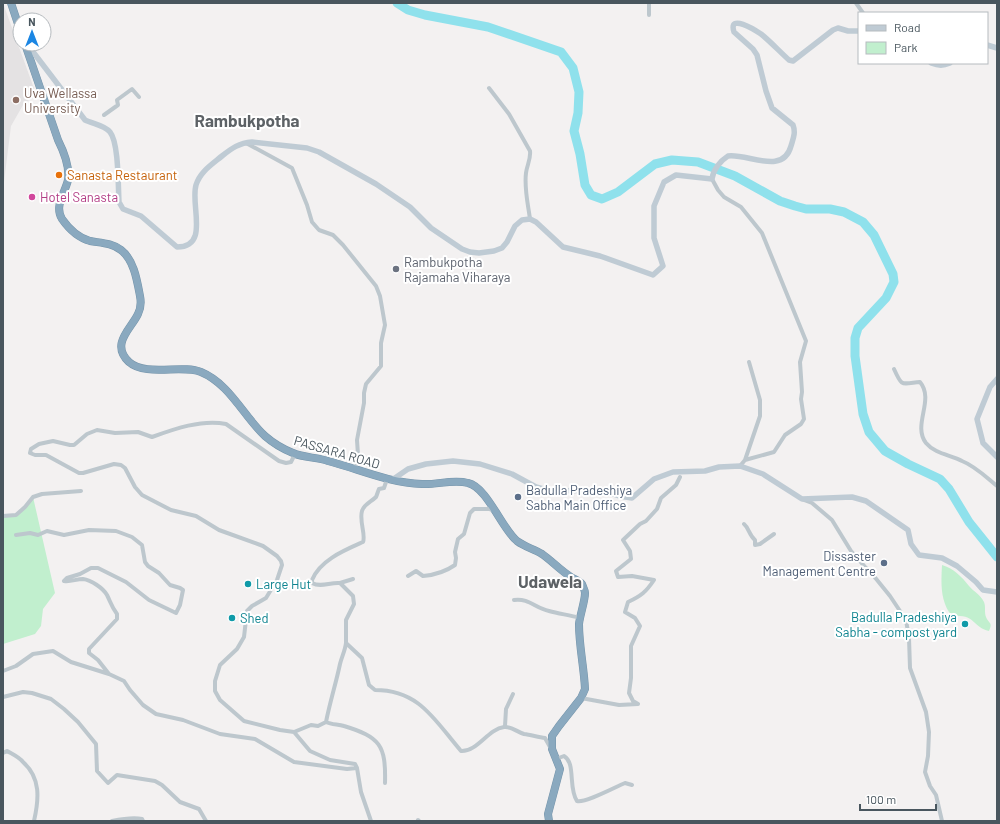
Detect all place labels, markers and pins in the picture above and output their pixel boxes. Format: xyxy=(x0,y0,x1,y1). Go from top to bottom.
place label: Uva Wellassa University xyxy=(24,85,97,116)
marker: Uva Wellassa University xyxy=(11,95,21,105)
place label: Sanasta Restaurant xyxy=(67,167,177,183)
marker: Sanasta Restaurant xyxy=(54,170,64,180)
place label: Hotel Sanasta xyxy=(40,189,118,205)
marker: Hotel Sanasta xyxy=(27,192,37,202)
place label: Rambukpotha Rajamaha Viharaya xyxy=(404,254,510,285)
marker: Rambukpotha Rajamaha Viharaya xyxy=(391,264,401,274)
place label: Badulla Pradeshiya Sabha Main Office xyxy=(526,482,632,513)
marker: Badulla Pradeshiya Sabha Main Office xyxy=(513,492,523,502)
place label: Dissaster Management Centre xyxy=(762,548,876,579)
marker: Dissaster Management Centre xyxy=(879,558,889,568)
place label: Large Hut xyxy=(256,576,311,592)
marker: Large Hut xyxy=(243,579,253,589)
place label: Badulla Pradeshiya Sabha - compost yard xyxy=(835,609,957,640)
place label: Shed xyxy=(240,610,269,626)
marker: Shed xyxy=(227,613,237,623)
marker: Badulla Pradeshiya Sabha - compost yard xyxy=(960,619,970,629)

